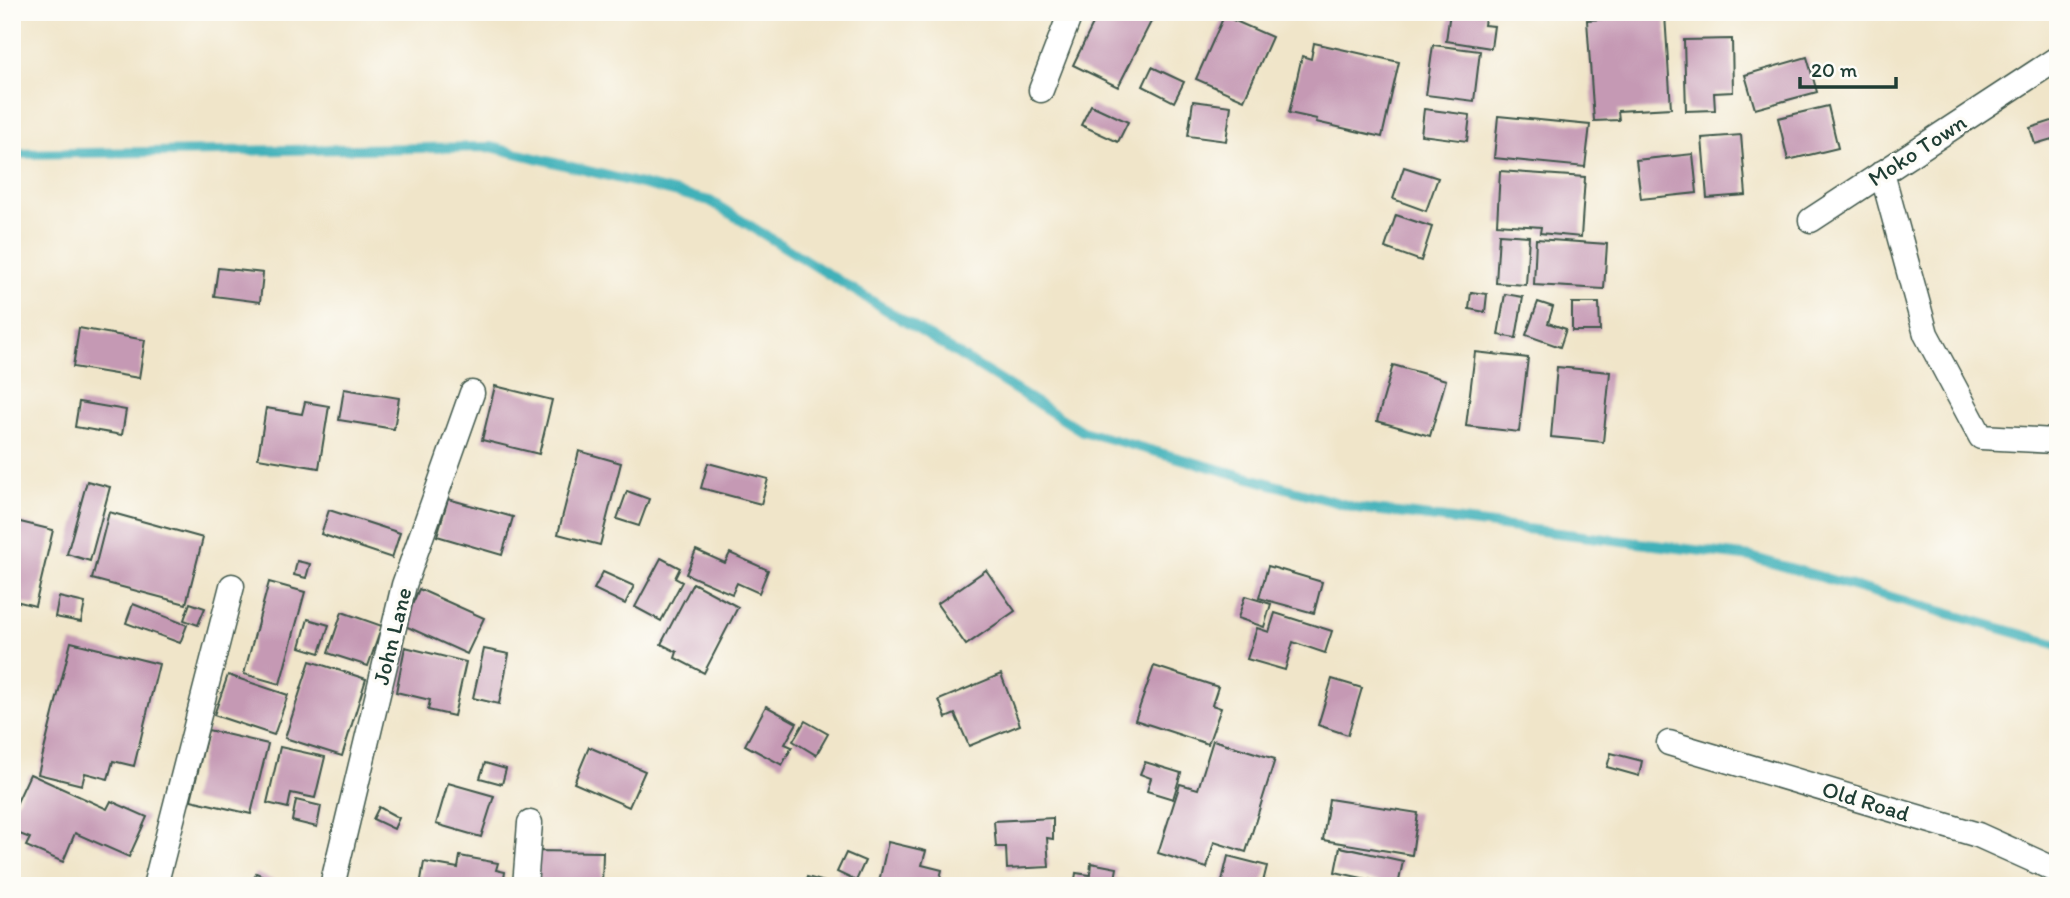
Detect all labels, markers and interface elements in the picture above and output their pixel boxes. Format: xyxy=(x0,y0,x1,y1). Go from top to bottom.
scale bar xyxy=(1800,46,1897,90)
text: 20 m xyxy=(1811,57,1858,82)
street label: Moko Town xyxy=(1862,108,1972,192)
street label: John Lane xyxy=(366,584,418,688)
street label: Old Road xyxy=(1819,774,1914,828)

